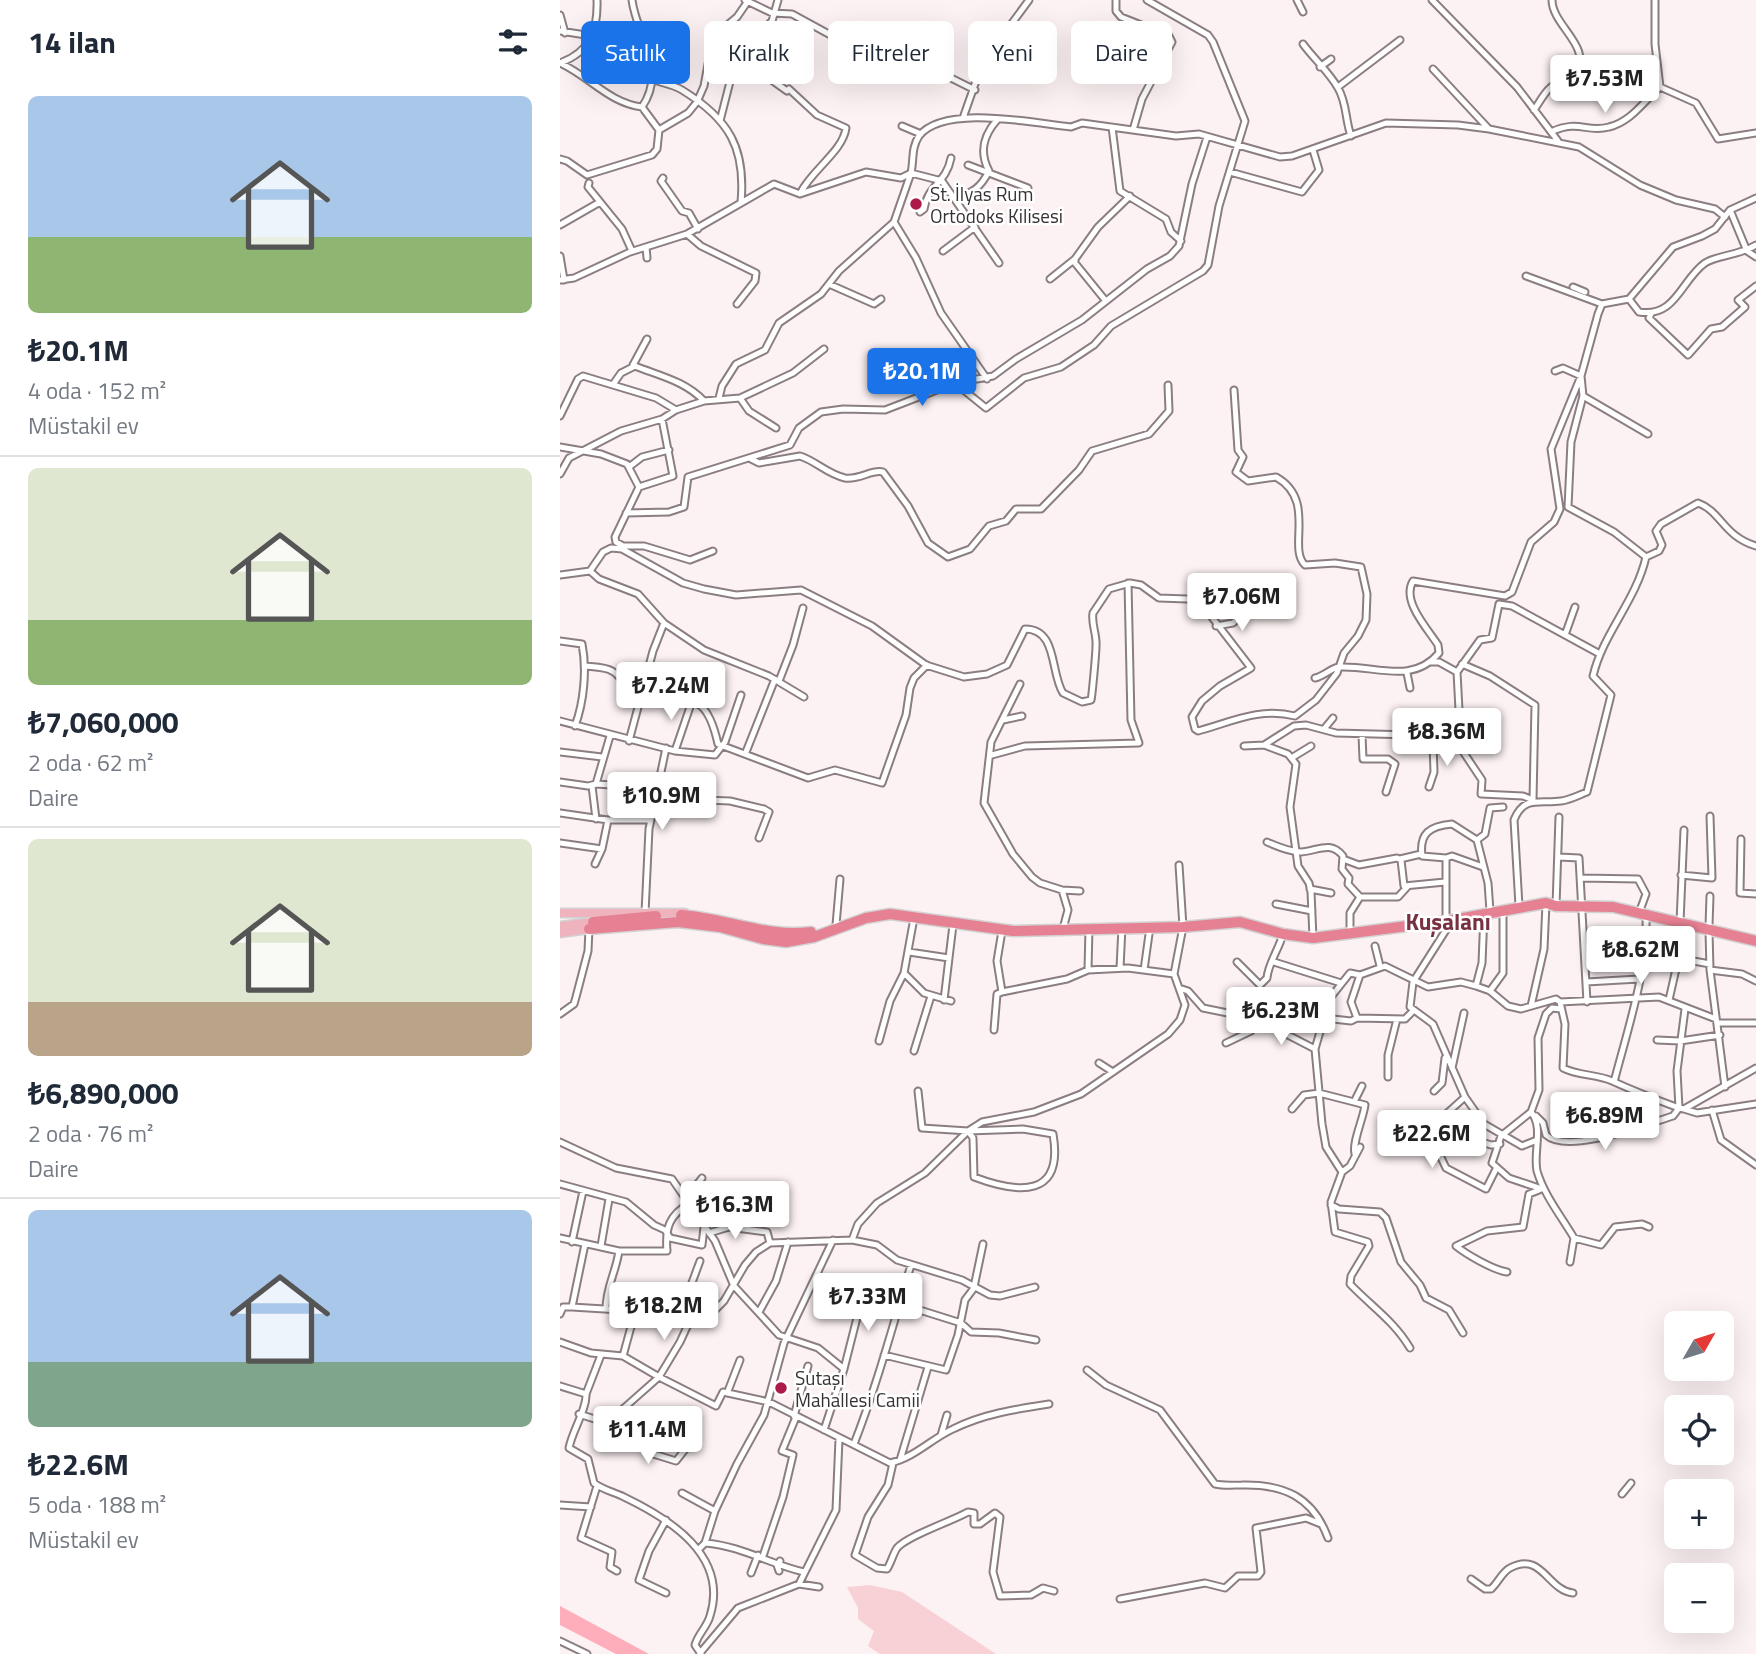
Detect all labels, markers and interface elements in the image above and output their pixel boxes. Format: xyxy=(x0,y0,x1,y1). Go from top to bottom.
text: 14 ilan xyxy=(28,19,116,65)
chip: Satılık xyxy=(581,21,690,84)
chip: Kiralık xyxy=(704,21,814,84)
chip: Filtreler xyxy=(828,21,954,84)
chip: Yeni xyxy=(968,21,1057,84)
chip: Daire xyxy=(1071,21,1172,84)
icon: filters xyxy=(494,23,532,61)
pin: ₺7.53M xyxy=(1548,55,1662,115)
text: ₺7.53M xyxy=(1566,60,1644,95)
icon: home xyxy=(217,142,343,268)
place label: St. İlyas Rum Ortodoks Kilisesi xyxy=(930,179,1063,230)
marker: St. İlyas Rum Ortodoks Kilisesi xyxy=(908,196,924,212)
text: ₺20.1M xyxy=(28,327,129,373)
pin: ₺20.1M xyxy=(865,348,979,408)
text: ₺20.1M xyxy=(883,353,961,388)
text: 4 oda · 152 m² xyxy=(28,373,166,408)
text: Müstakil ev xyxy=(28,408,139,443)
icon: home xyxy=(217,514,343,640)
pin: ₺7.06M xyxy=(1185,574,1299,633)
text: ₺7.06M xyxy=(1203,578,1281,613)
pin: ₺7.24M xyxy=(614,662,728,722)
text: ₺7.24M xyxy=(632,667,710,702)
text: ₺7,060,000 xyxy=(28,699,179,745)
pin: ₺8.36M xyxy=(1390,708,1504,768)
text: ₺8.36M xyxy=(1408,713,1486,748)
text: 2 oda · 62 m² xyxy=(28,745,153,780)
pin: ₺10.9M xyxy=(605,772,719,832)
text: ₺10.9M xyxy=(623,777,701,812)
text: Daire xyxy=(28,780,79,815)
icon: home xyxy=(217,885,343,1011)
district label: Kuşalanı xyxy=(1405,904,1491,939)
pin: ₺8.62M xyxy=(1584,926,1698,986)
text: ₺8.62M xyxy=(1602,931,1680,966)
pin: ₺6.23M xyxy=(1224,988,1338,1047)
text: ₺6.23M xyxy=(1242,992,1320,1027)
text: ₺6,890,000 xyxy=(28,1070,179,1116)
pin: ₺6.89M xyxy=(1548,1092,1662,1152)
text: ₺6.89M xyxy=(1566,1097,1644,1132)
pin: ₺22.6M xyxy=(1375,1110,1489,1170)
text: ₺22.6M xyxy=(1393,1115,1471,1150)
text: 2 oda · 76 m² xyxy=(28,1116,153,1151)
text: Daire xyxy=(28,1151,79,1186)
pin: ₺16.3M xyxy=(678,1182,792,1241)
text: ₺16.3M xyxy=(696,1186,774,1221)
icon: home xyxy=(217,1256,343,1382)
pin: ₺7.33M xyxy=(811,1274,925,1333)
text: ₺7.33M xyxy=(829,1278,907,1313)
pin: ₺18.2M xyxy=(607,1282,721,1342)
text: ₺18.2M xyxy=(625,1287,703,1322)
north arrow xyxy=(1664,1311,1734,1381)
map controls xyxy=(1664,1311,1734,1633)
place label: Sutaşı Mahallesi Camii xyxy=(795,1363,920,1414)
marker: Sutaşı Mahallesi Camii xyxy=(773,1380,789,1396)
button: locate xyxy=(1664,1395,1734,1465)
pin: ₺11.4M xyxy=(591,1406,705,1466)
text: ₺11.4M xyxy=(609,1411,687,1446)
text: ₺22.6M xyxy=(28,1441,129,1487)
button: + xyxy=(1664,1479,1734,1549)
text: 5 oda · 188 m² xyxy=(28,1487,166,1522)
text: Müstakil ev xyxy=(28,1522,139,1557)
button: − xyxy=(1664,1563,1734,1633)

